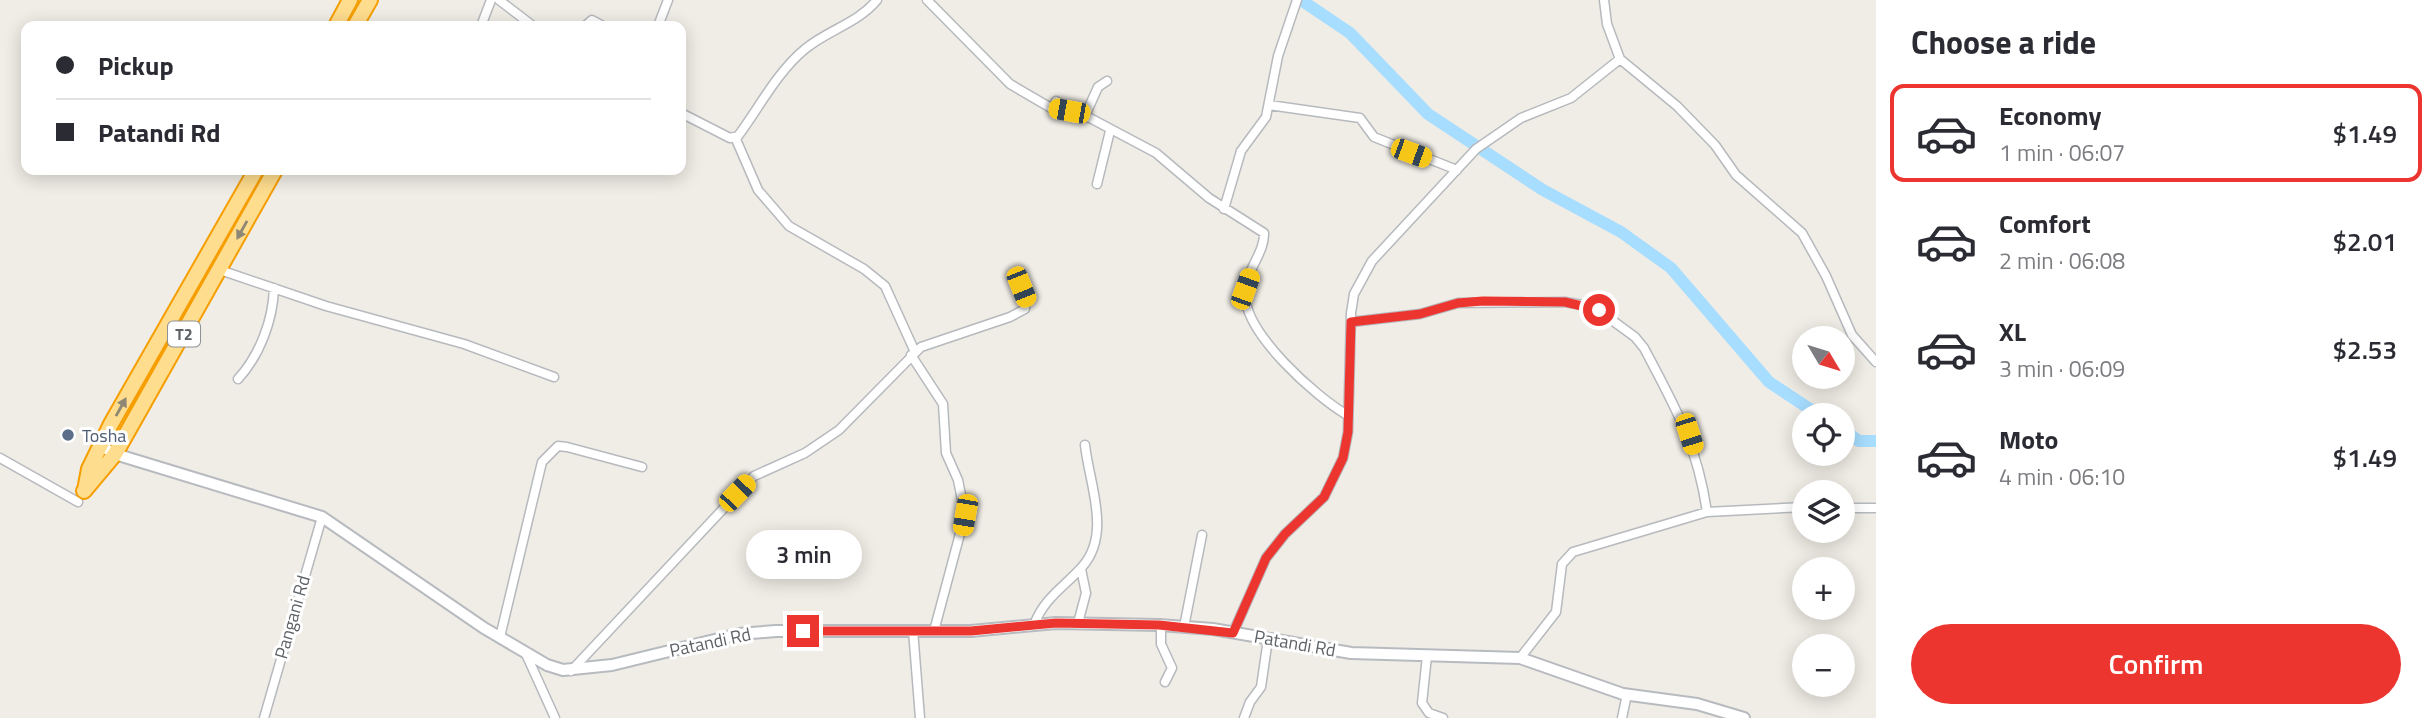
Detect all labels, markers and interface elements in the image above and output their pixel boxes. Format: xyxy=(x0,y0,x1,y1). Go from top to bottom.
text: Choose a ride xyxy=(1911,18,2096,66)
text: Pickup xyxy=(98,46,174,85)
text: Economy xyxy=(1999,96,2101,135)
car xyxy=(1047,97,1092,125)
icon: car xyxy=(1915,102,1978,165)
text: Patandi Rd xyxy=(98,113,221,152)
text: $1.49 xyxy=(2333,114,2397,153)
text: 1 min · 06:07 xyxy=(1999,135,2125,170)
car xyxy=(1388,136,1435,170)
text: Comfort xyxy=(1999,204,2091,243)
icon: car xyxy=(1915,210,1978,273)
one-way arrow xyxy=(236,220,248,239)
text: $2.01 xyxy=(2333,222,2397,261)
text: 2 min · 06:08 xyxy=(1999,243,2125,278)
car xyxy=(1004,264,1039,310)
car xyxy=(1228,266,1263,312)
route start xyxy=(1583,294,1615,326)
text: XL xyxy=(1999,312,2026,351)
icon: car xyxy=(1915,318,1978,381)
road number: T2 xyxy=(168,322,200,346)
north arrow xyxy=(1792,326,1855,388)
map controls xyxy=(1792,326,1855,697)
text: $2.53 xyxy=(2333,330,2397,369)
text: 3 min · 06:09 xyxy=(1999,351,2125,386)
one-way arrow xyxy=(115,397,127,416)
button: locate xyxy=(1792,403,1855,466)
car xyxy=(1673,411,1706,457)
text: Moto xyxy=(1999,420,2058,459)
place label: Tosha xyxy=(82,422,126,449)
icon: car xyxy=(1915,426,1978,489)
marker: Tosha xyxy=(60,427,76,443)
text: $1.49 xyxy=(2333,438,2397,477)
text: 4 min · 06:10 xyxy=(1999,459,2125,494)
car xyxy=(715,471,760,515)
button: layers xyxy=(1792,480,1855,543)
car xyxy=(952,492,979,538)
callout: 3 min xyxy=(745,530,861,578)
text: 3 min xyxy=(776,537,832,572)
button: + xyxy=(1792,557,1855,620)
street label: Pangani Rd xyxy=(267,572,317,662)
route end xyxy=(787,615,819,647)
street label: Patandi Rd xyxy=(667,620,753,664)
street label: Patandi Rd xyxy=(1252,623,1338,663)
button: Confirm xyxy=(1911,624,2401,704)
button: − xyxy=(1792,634,1855,697)

